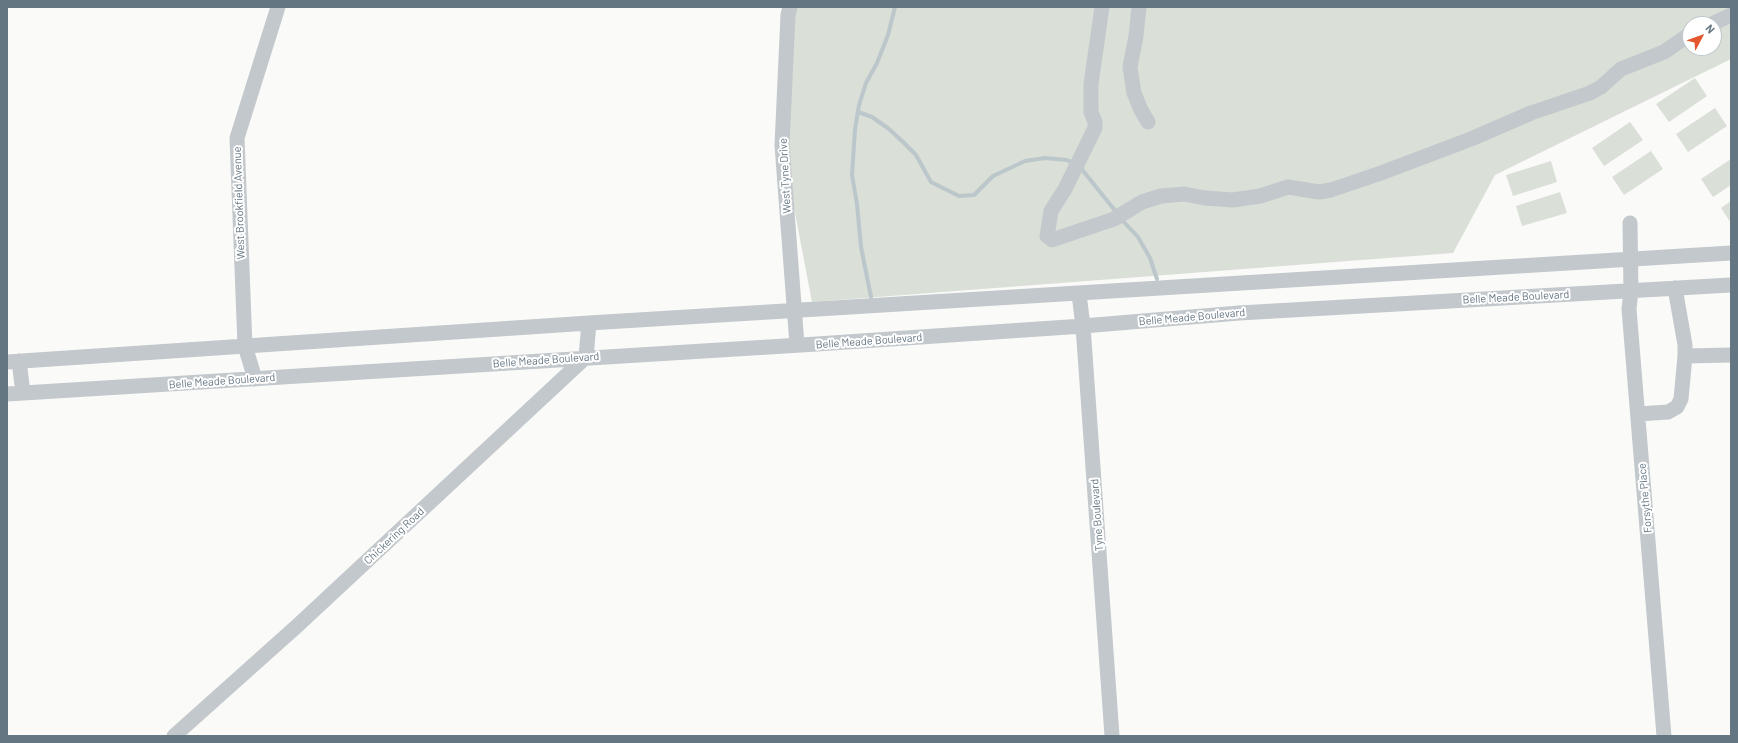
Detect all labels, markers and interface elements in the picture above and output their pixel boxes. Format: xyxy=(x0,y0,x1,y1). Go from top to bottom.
north arrow xyxy=(1682,16,1722,56)
text: N xyxy=(1703,21,1718,35)
street label: West Tyne Drive xyxy=(776,138,794,214)
street label: West Brookfield Avenue xyxy=(230,146,248,260)
street label: Belle Meade Boulevard xyxy=(1462,288,1570,306)
street label: Belle Meade Boulevard xyxy=(1138,306,1246,328)
street label: Belle Meade Boulevard xyxy=(815,331,923,351)
street label: Belle Meade Boulevard xyxy=(492,350,600,370)
street label: Belle Meade Boulevard xyxy=(168,371,276,391)
street label: Forsythe Place xyxy=(1635,463,1655,533)
street label: Tyne Boulevard xyxy=(1088,478,1106,552)
street label: Chickering Road xyxy=(361,505,427,567)

